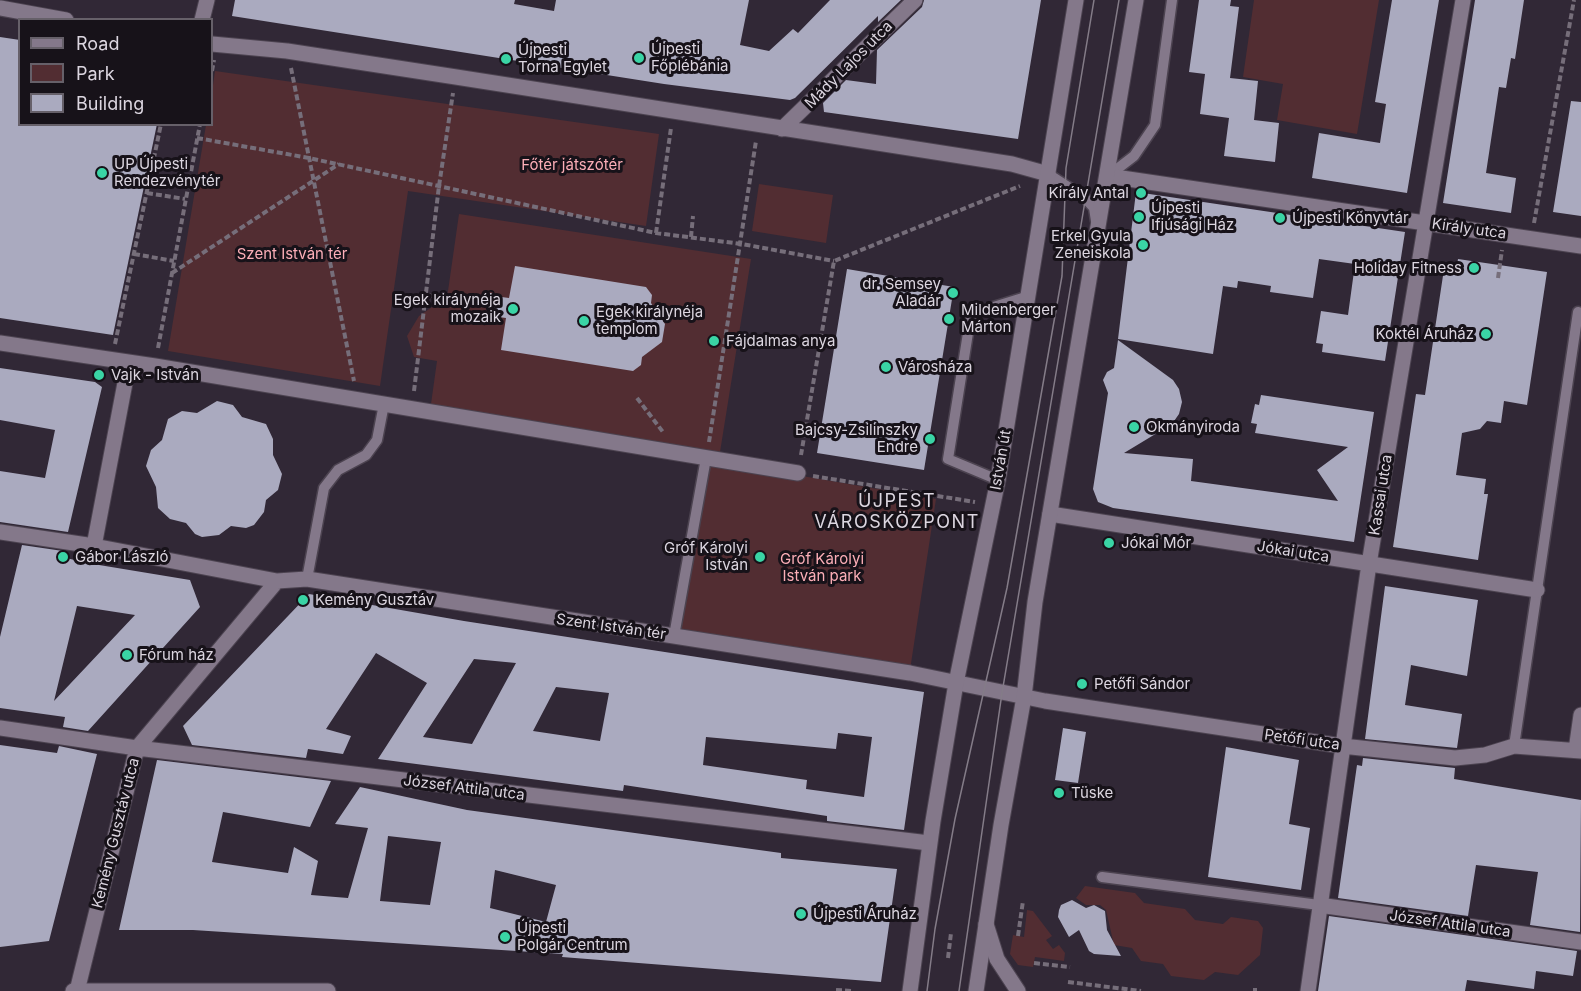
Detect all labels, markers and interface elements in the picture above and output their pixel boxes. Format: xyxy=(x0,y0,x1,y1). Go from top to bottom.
legend xyxy=(18,18,213,126)
street label: Mády Lajos utca xyxy=(802,18,896,112)
text: Road xyxy=(76,33,119,54)
place label: Újpesti Főplébánia xyxy=(651,40,728,75)
place label: Újpesti Torna Egylet xyxy=(518,41,607,76)
marker: Újpesti Főplébánia xyxy=(632,51,646,65)
marker: Újpesti Torna Egylet xyxy=(499,52,513,66)
text: Park xyxy=(76,63,115,84)
text: Building xyxy=(76,93,144,114)
place label: UP Újpesti Rendezvénytér xyxy=(114,155,220,190)
park label: Főtér játszótér xyxy=(521,156,623,174)
marker: UP Újpesti Rendezvénytér xyxy=(95,166,109,180)
place label: Király Antal xyxy=(1048,184,1129,202)
marker: Király Antal xyxy=(1134,186,1148,200)
place label: Újpesti Ifjúsági Ház xyxy=(1151,199,1234,234)
place label: Újpesti Könyvtár xyxy=(1292,209,1409,227)
marker: Újpesti Ifjúsági Ház xyxy=(1132,210,1146,224)
marker: Újpesti Könyvtár xyxy=(1273,211,1287,225)
street label: Király utca xyxy=(1431,215,1507,243)
place label: Erkel Gyula Zeneiskola xyxy=(1051,227,1131,262)
marker: Erkel Gyula Zeneiskola xyxy=(1136,238,1150,252)
park label: Szent István tér xyxy=(237,245,347,263)
place label: Holiday Fitness xyxy=(1354,259,1462,277)
marker: Holiday Fitness xyxy=(1467,261,1481,275)
place label: dr. Semsey Aladár xyxy=(862,275,941,310)
marker: dr. Semsey Aladár xyxy=(946,286,960,300)
place label: Egek királynéja mozaik xyxy=(394,291,501,326)
place label: Mildenberger Márton xyxy=(961,301,1056,336)
marker: Egek királynéja mozaik xyxy=(506,302,520,316)
place label: Egek királynéja templom xyxy=(596,303,703,338)
marker: Mildenberger Márton xyxy=(942,312,956,326)
marker: Egek királynéja templom xyxy=(577,314,591,328)
place label: Koktél Áruház xyxy=(1375,325,1474,343)
marker: Koktél Áruház xyxy=(1479,327,1493,341)
place label: Fájdalmas anya xyxy=(726,332,835,350)
marker: Fájdalmas anya xyxy=(707,334,721,348)
place label: Városháza xyxy=(898,358,972,376)
marker: Városháza xyxy=(879,360,893,374)
place label: Vajk - István xyxy=(111,366,199,384)
marker: Vajk - István xyxy=(92,368,106,382)
place label: Okmányiroda xyxy=(1146,418,1240,436)
marker: Okmányiroda xyxy=(1127,420,1141,434)
place label: Bajcsy-Zsilinszky Endre xyxy=(795,421,918,456)
street label: István út xyxy=(987,429,1015,491)
marker: Bajcsy-Zsilinszky Endre xyxy=(923,432,937,446)
street label: Kassai utca xyxy=(1366,453,1396,537)
district label: ÚJPEST VÁROSKÖZPONT xyxy=(814,491,980,534)
place label: Jókai Mór xyxy=(1121,534,1191,552)
marker: Jókai Mór xyxy=(1102,536,1116,550)
street label: Jókai utca xyxy=(1256,537,1330,567)
place label: Gróf Károlyi István xyxy=(664,539,748,574)
place label: Gábor László xyxy=(75,548,168,566)
marker: Gábor László xyxy=(56,550,70,564)
marker: Gróf Károlyi István xyxy=(753,550,767,564)
park label: Gróf Károlyi István park xyxy=(780,550,864,585)
place label: Kemény Gusztáv xyxy=(315,591,434,609)
marker: Kemény Gusztáv xyxy=(296,593,310,607)
street label: Szent István tér xyxy=(555,610,667,644)
place label: Fórum ház xyxy=(139,646,214,664)
marker: Fórum ház xyxy=(120,648,134,662)
place label: Petőfi Sándor xyxy=(1094,675,1190,693)
marker: Petőfi Sándor xyxy=(1075,677,1089,691)
street label: Petőfi utca xyxy=(1263,726,1341,754)
street label: Kemény Gusztáv utca xyxy=(89,756,143,910)
street label: József Attila utca xyxy=(402,772,526,804)
place label: Tüske xyxy=(1071,784,1113,802)
marker: Tüske xyxy=(1052,786,1066,800)
place label: Újpesti Áruház xyxy=(813,905,917,923)
marker: Újpesti Áruház xyxy=(794,907,808,921)
street label: József Attila utca xyxy=(1388,907,1512,941)
place label: Újpesti Polgár Centrum xyxy=(517,919,628,954)
marker: Újpesti Polgár Centrum xyxy=(498,930,512,944)

